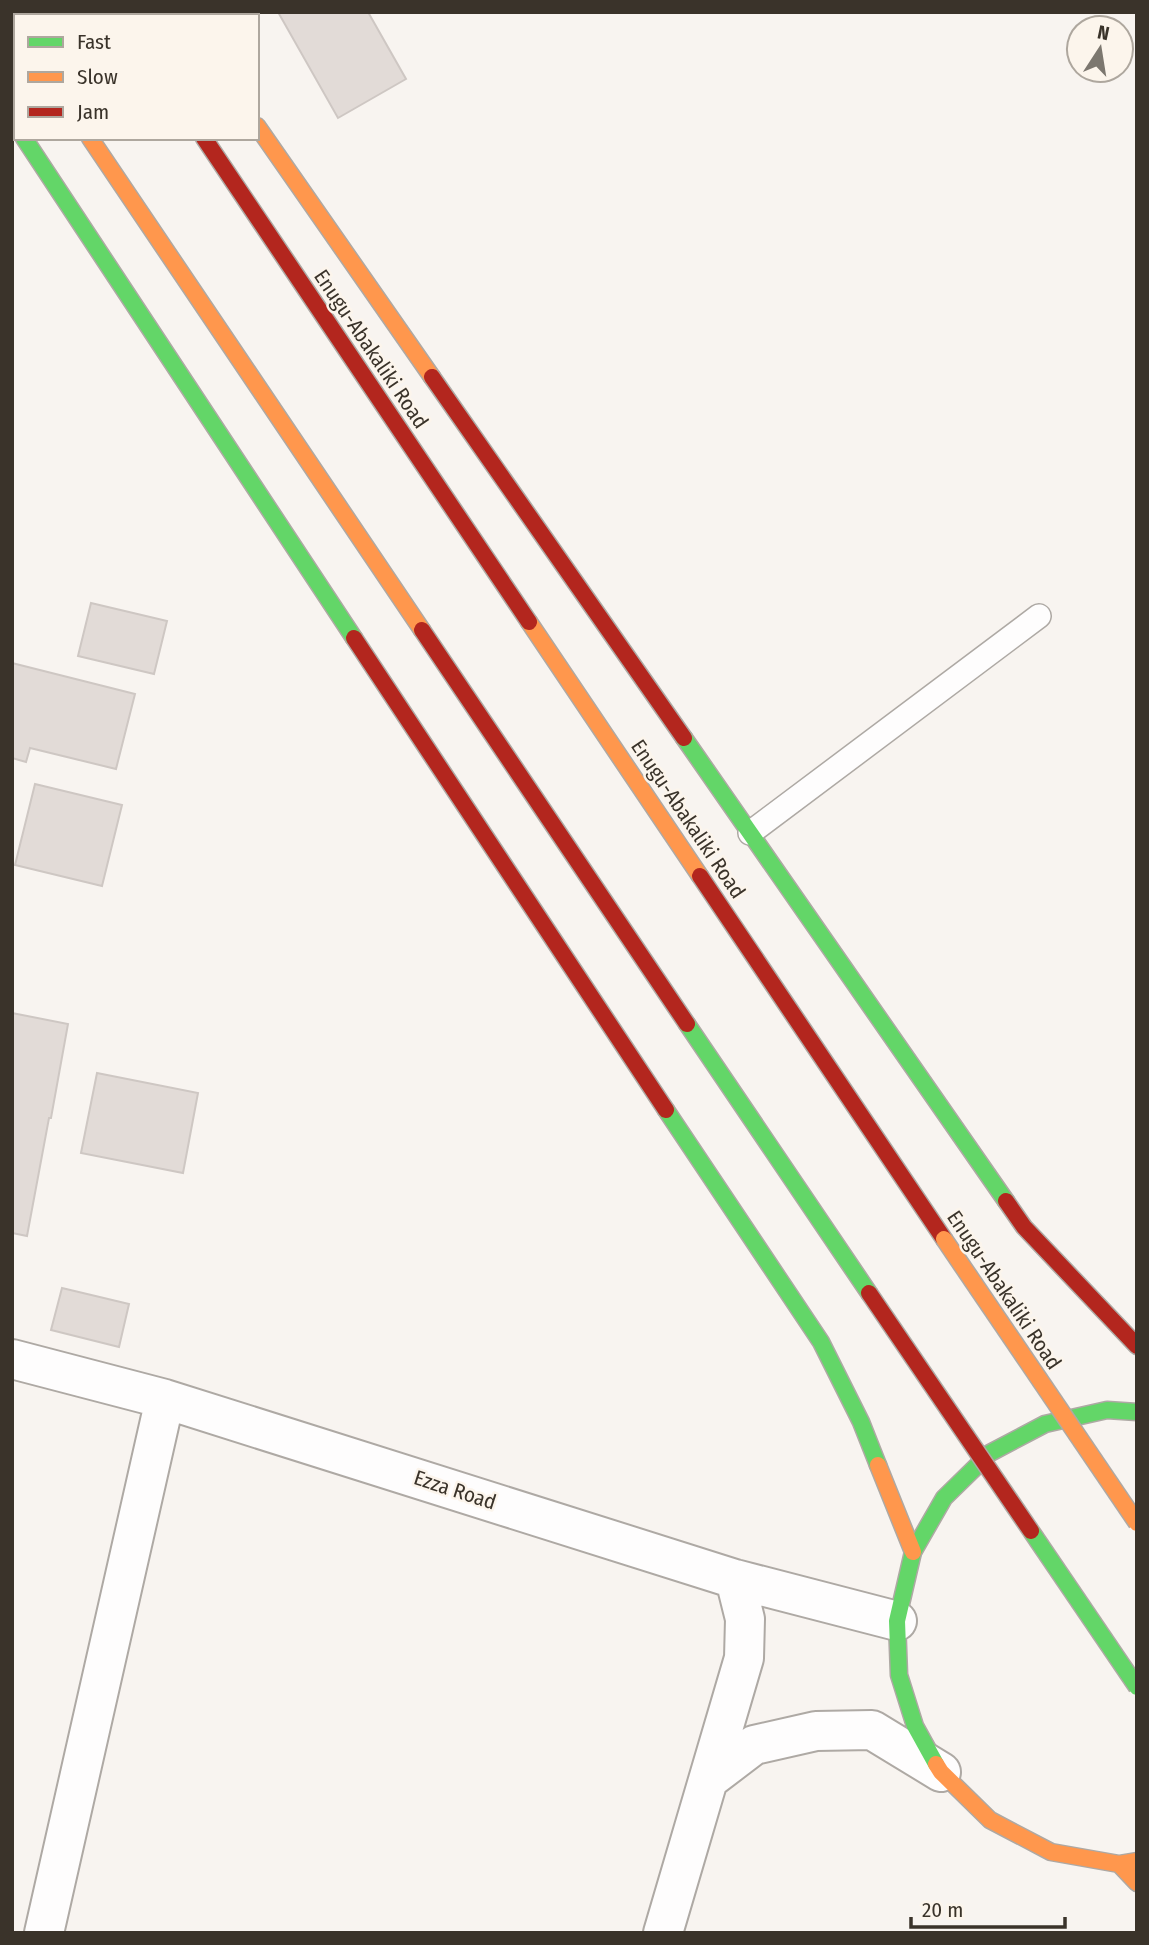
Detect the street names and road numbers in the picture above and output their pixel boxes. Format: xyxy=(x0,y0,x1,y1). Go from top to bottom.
street label: Enugu-Abakaliki Road xyxy=(308,265,434,433)
street label: Enugu-Abakaliki Road xyxy=(625,735,751,903)
street label: Enugu-Abakaliki Road xyxy=(941,1206,1067,1374)
street label: Ezza Road xyxy=(411,1465,499,1515)

